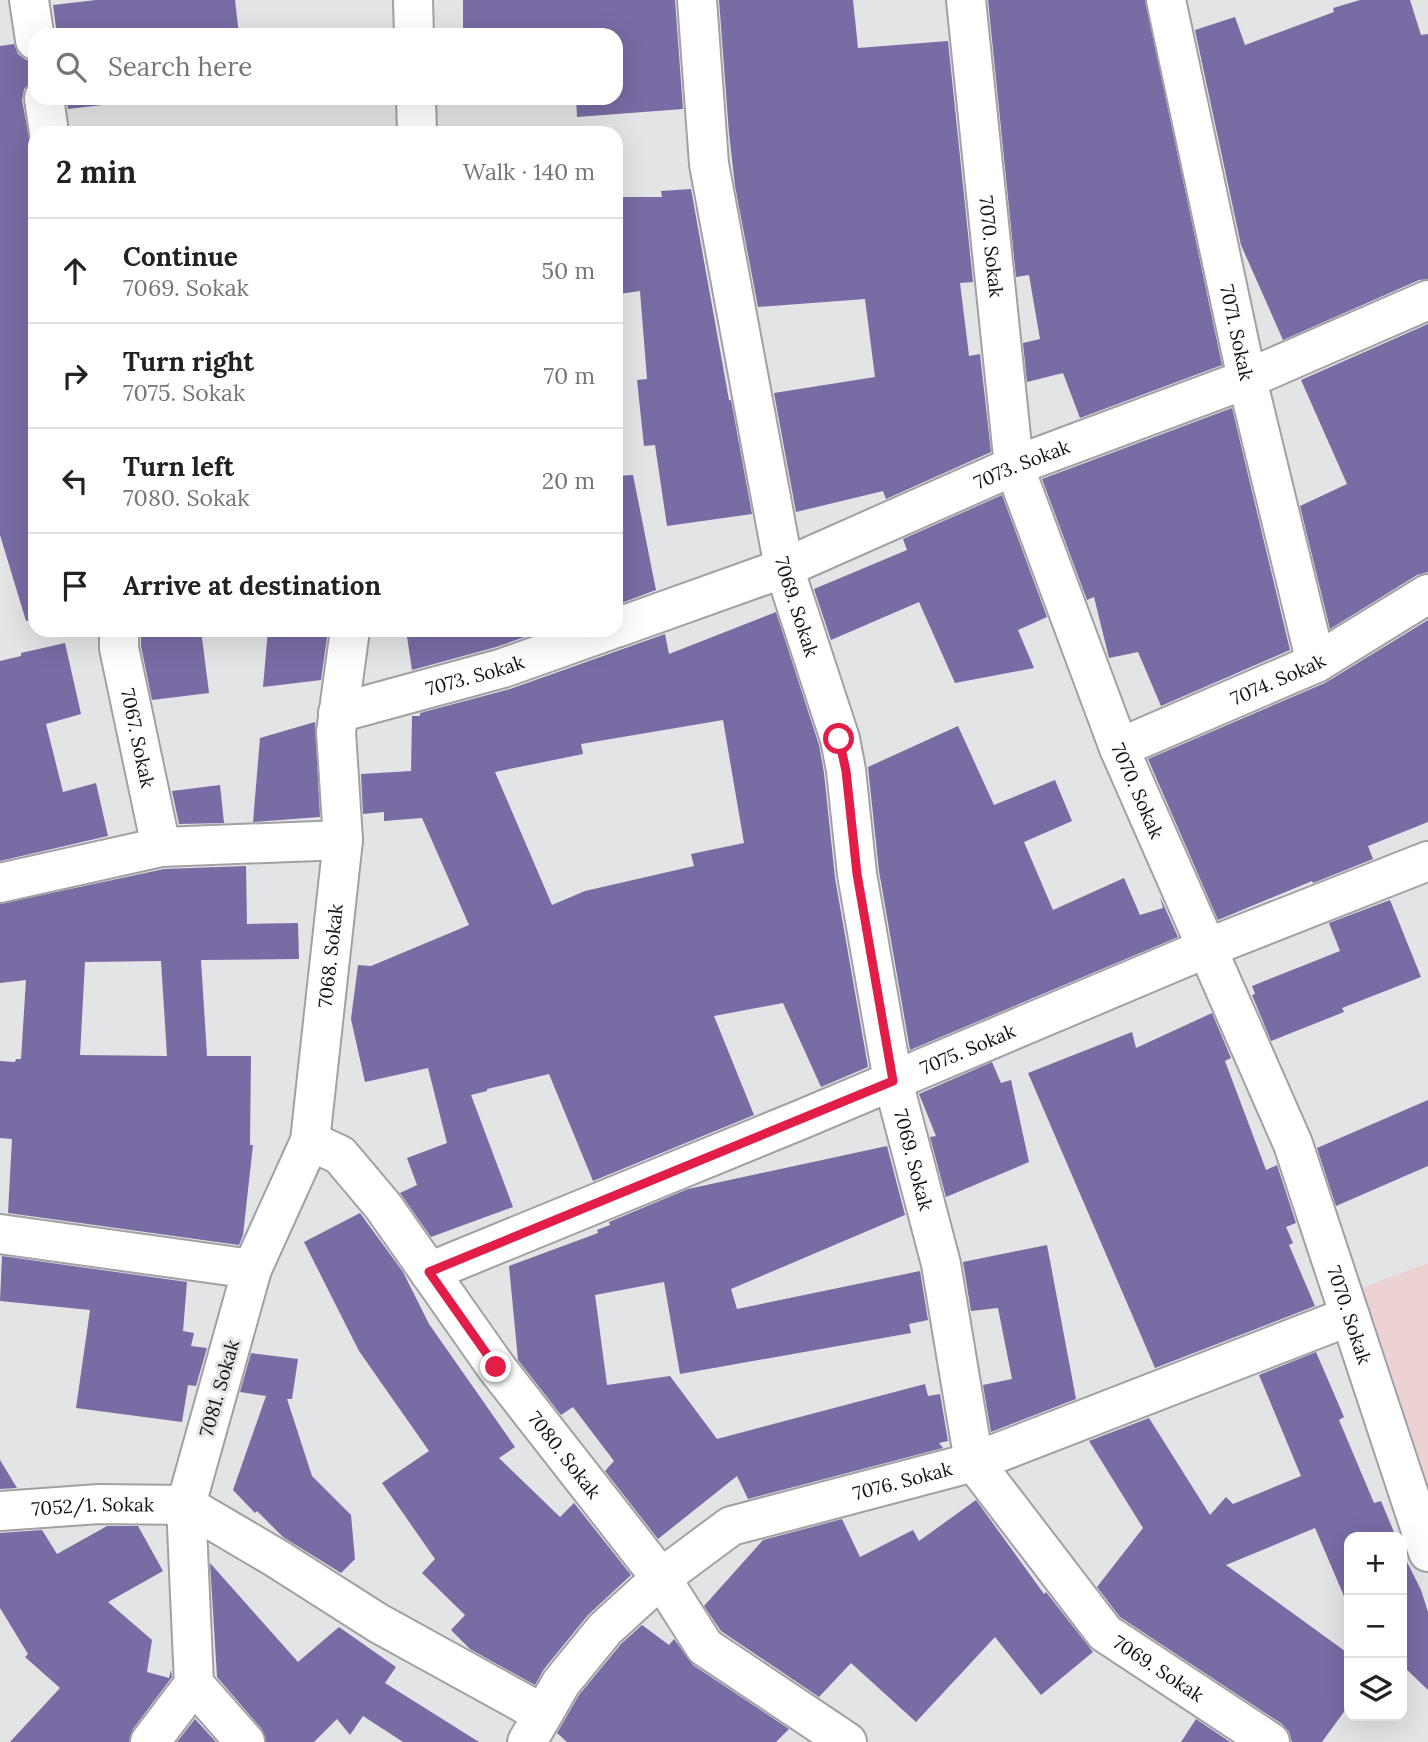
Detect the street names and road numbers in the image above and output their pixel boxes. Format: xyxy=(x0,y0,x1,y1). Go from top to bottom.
street label: 7070. Sokak xyxy=(974,195,1009,300)
street label: 7071. Sokak xyxy=(1215,282,1259,384)
street label: 7073. Sokak xyxy=(970,434,1074,494)
street label: 7069. Sokak xyxy=(770,555,824,661)
street label: 7074. Sokak xyxy=(1227,648,1330,710)
street label: 7073. Sokak xyxy=(423,649,528,701)
street label: 7067. Sokak xyxy=(116,686,160,791)
street label: 7070. Sokak xyxy=(1106,740,1170,843)
street label: 7068. Sokak xyxy=(313,902,348,1009)
street label: 7075. Sokak xyxy=(916,1018,1020,1080)
street label: 7069. Sokak xyxy=(889,1106,939,1214)
street label: 7070. Sokak xyxy=(1322,1263,1377,1368)
street label: 7081. Sokak xyxy=(194,1336,245,1439)
street label: 7080. Sokak xyxy=(523,1406,607,1504)
street label: 7076. Sokak xyxy=(850,1456,955,1505)
street label: 7052/1. Sokak xyxy=(31,1492,155,1521)
street label: 7069. Sokak xyxy=(1108,1630,1209,1707)

